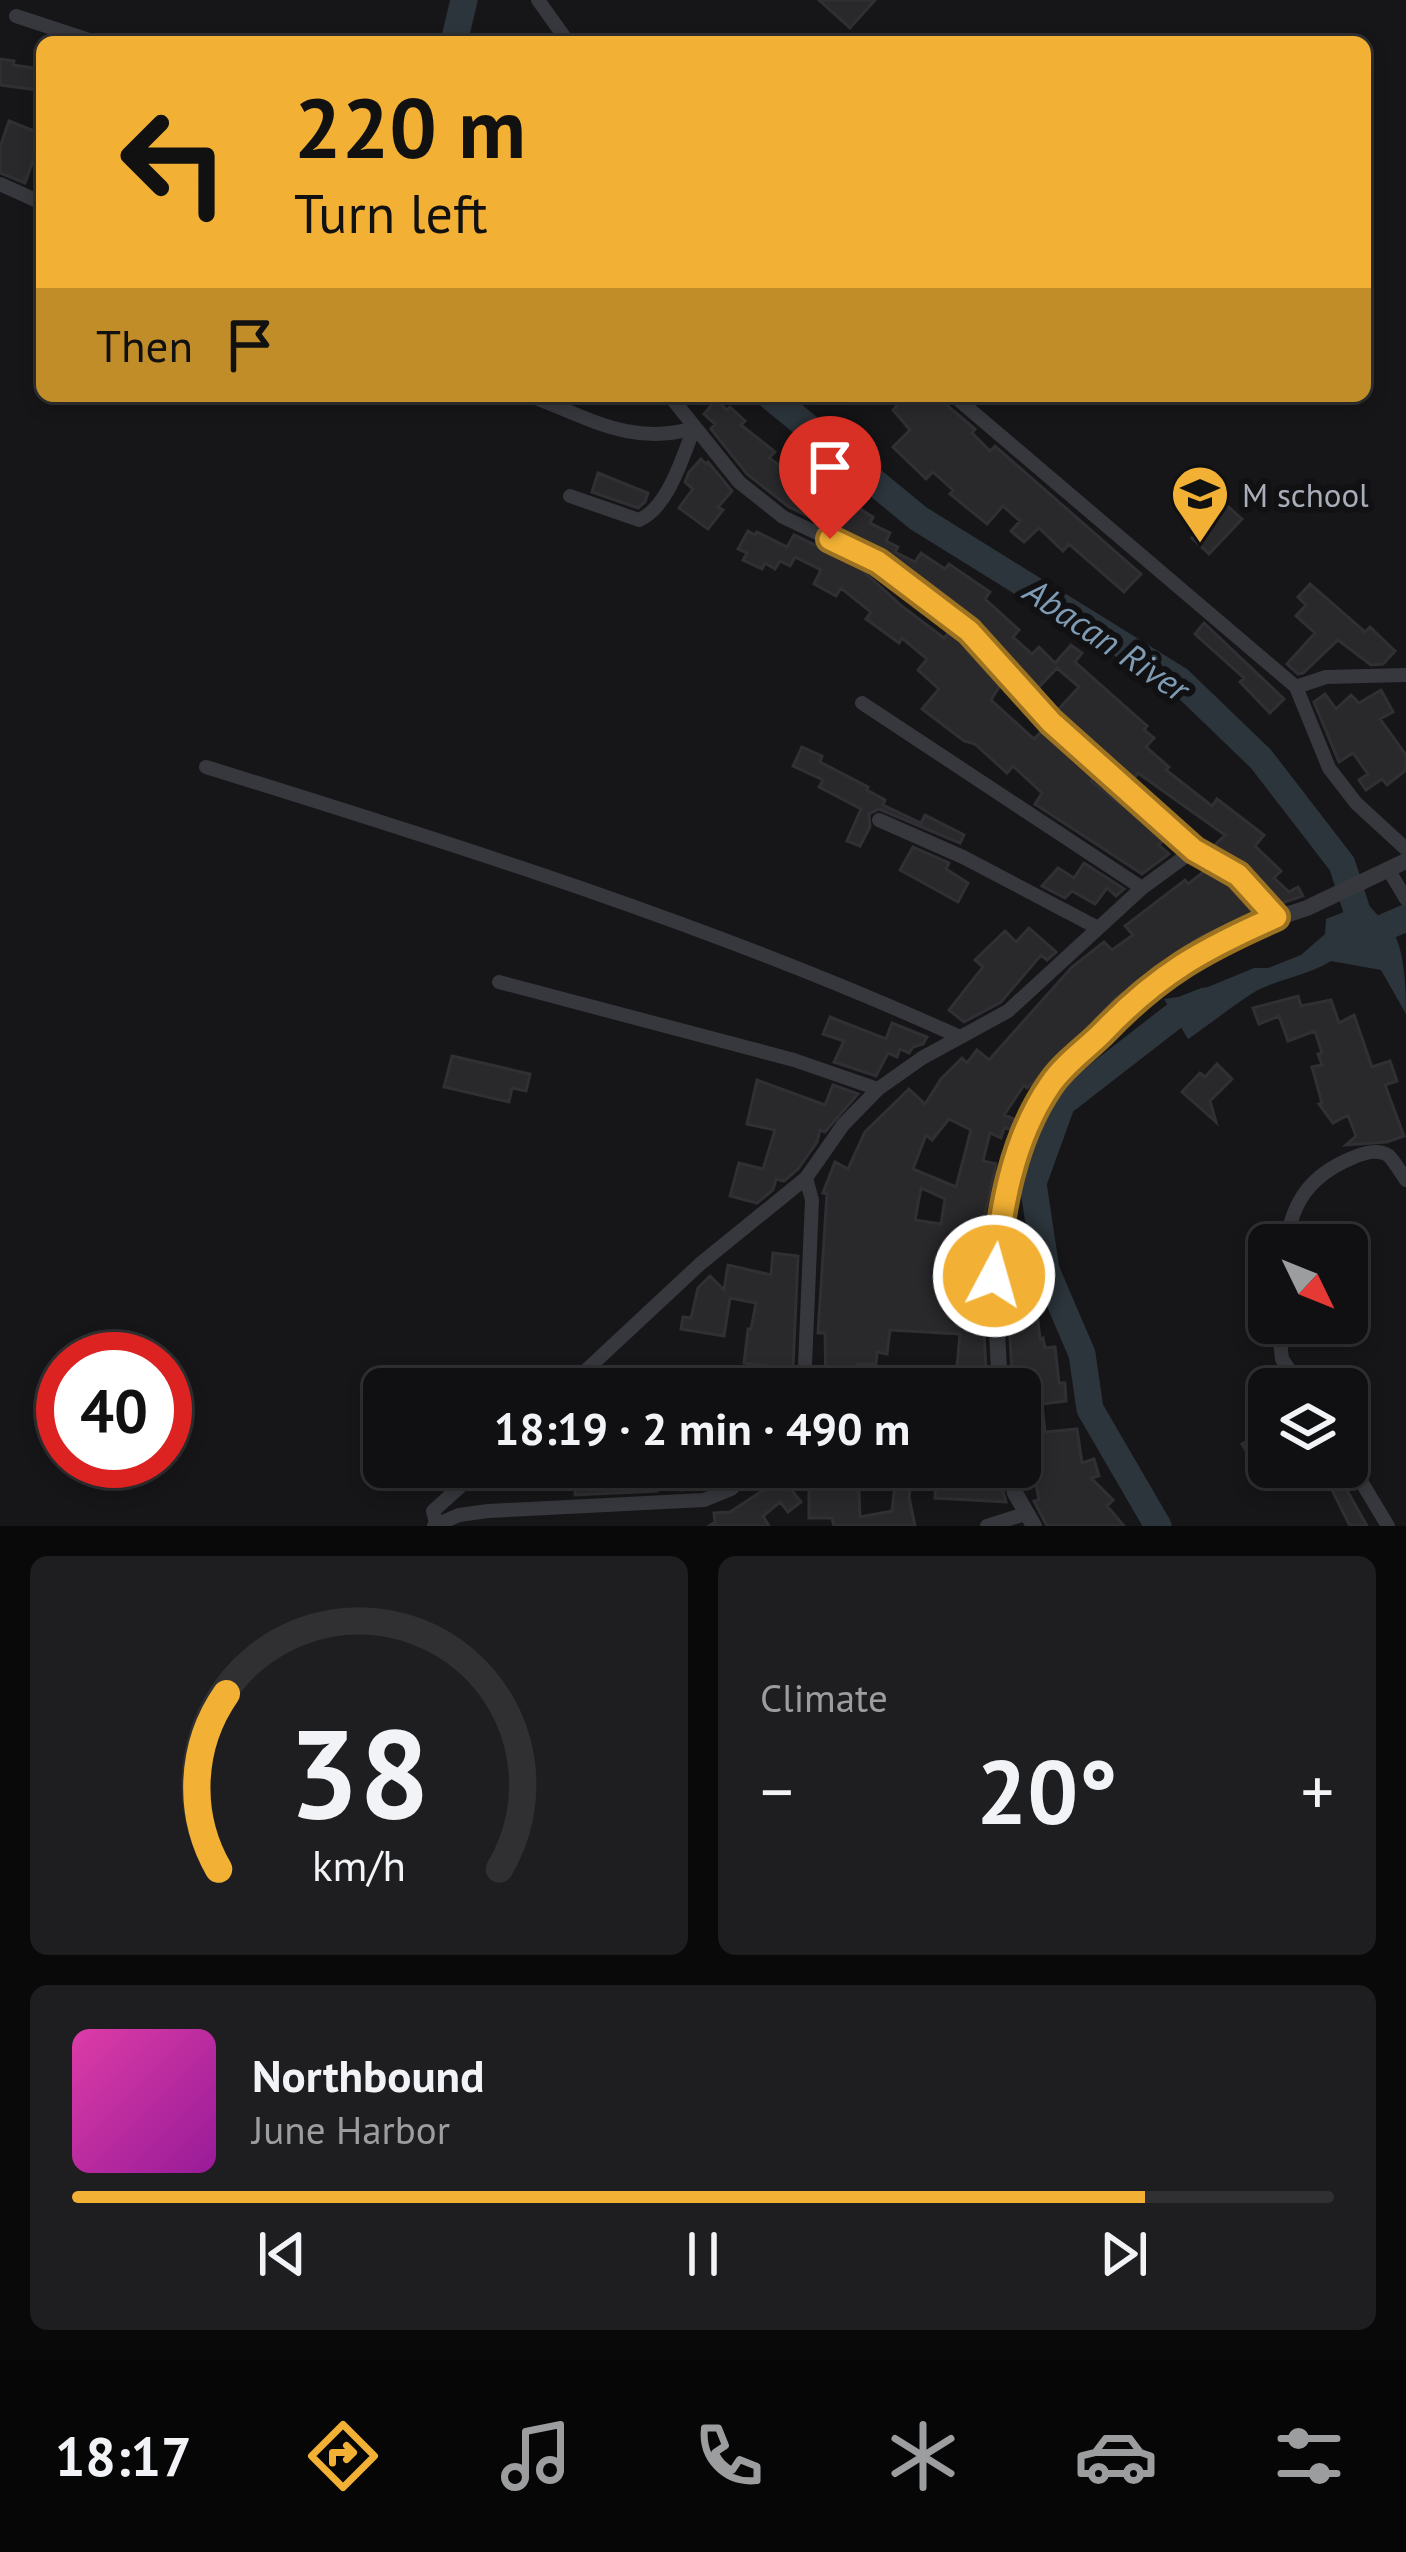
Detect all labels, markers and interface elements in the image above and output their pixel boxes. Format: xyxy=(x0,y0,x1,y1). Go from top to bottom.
text: 220 m xyxy=(294,72,526,181)
icon: left xyxy=(96,84,252,240)
text: Turn left xyxy=(294,178,488,248)
icon: arrive xyxy=(217,312,283,378)
text: Then xyxy=(96,316,193,374)
pin xyxy=(779,416,881,539)
icon: arrive xyxy=(797,434,863,500)
school or university icon: M school xyxy=(1169,463,1231,545)
place label: M school xyxy=(1242,473,1369,516)
water label: Abacan River xyxy=(1014,565,1201,713)
position arrow xyxy=(931,1213,1057,1339)
north arrow xyxy=(1248,1224,1368,1344)
map controls xyxy=(1248,1224,1368,1488)
speed limit sign: 40 xyxy=(36,1332,192,1488)
button: layers xyxy=(1248,1368,1368,1488)
text: 18:19 · 2 min · 490 m xyxy=(494,1399,910,1457)
text: Climate xyxy=(760,1672,888,1723)
text: 38 xyxy=(288,1691,430,1852)
text: 20° xyxy=(976,1732,1118,1849)
text: − xyxy=(760,1748,793,1833)
text: + xyxy=(1301,1748,1334,1833)
text: km/h xyxy=(312,1836,406,1892)
text: Northbound xyxy=(252,2046,484,2104)
text: June Harbor xyxy=(252,2104,450,2155)
icon: previous xyxy=(249,2221,315,2287)
icon: pause xyxy=(670,2221,736,2287)
icon: next xyxy=(1091,2221,1157,2287)
icon: directions xyxy=(301,2414,385,2498)
icon: music xyxy=(494,2414,578,2498)
icon: phone xyxy=(687,2414,771,2498)
icon: climate xyxy=(881,2414,965,2498)
icon: car xyxy=(1074,2414,1158,2498)
icon: filters xyxy=(1267,2414,1351,2498)
text: 18:17 xyxy=(55,2421,192,2491)

